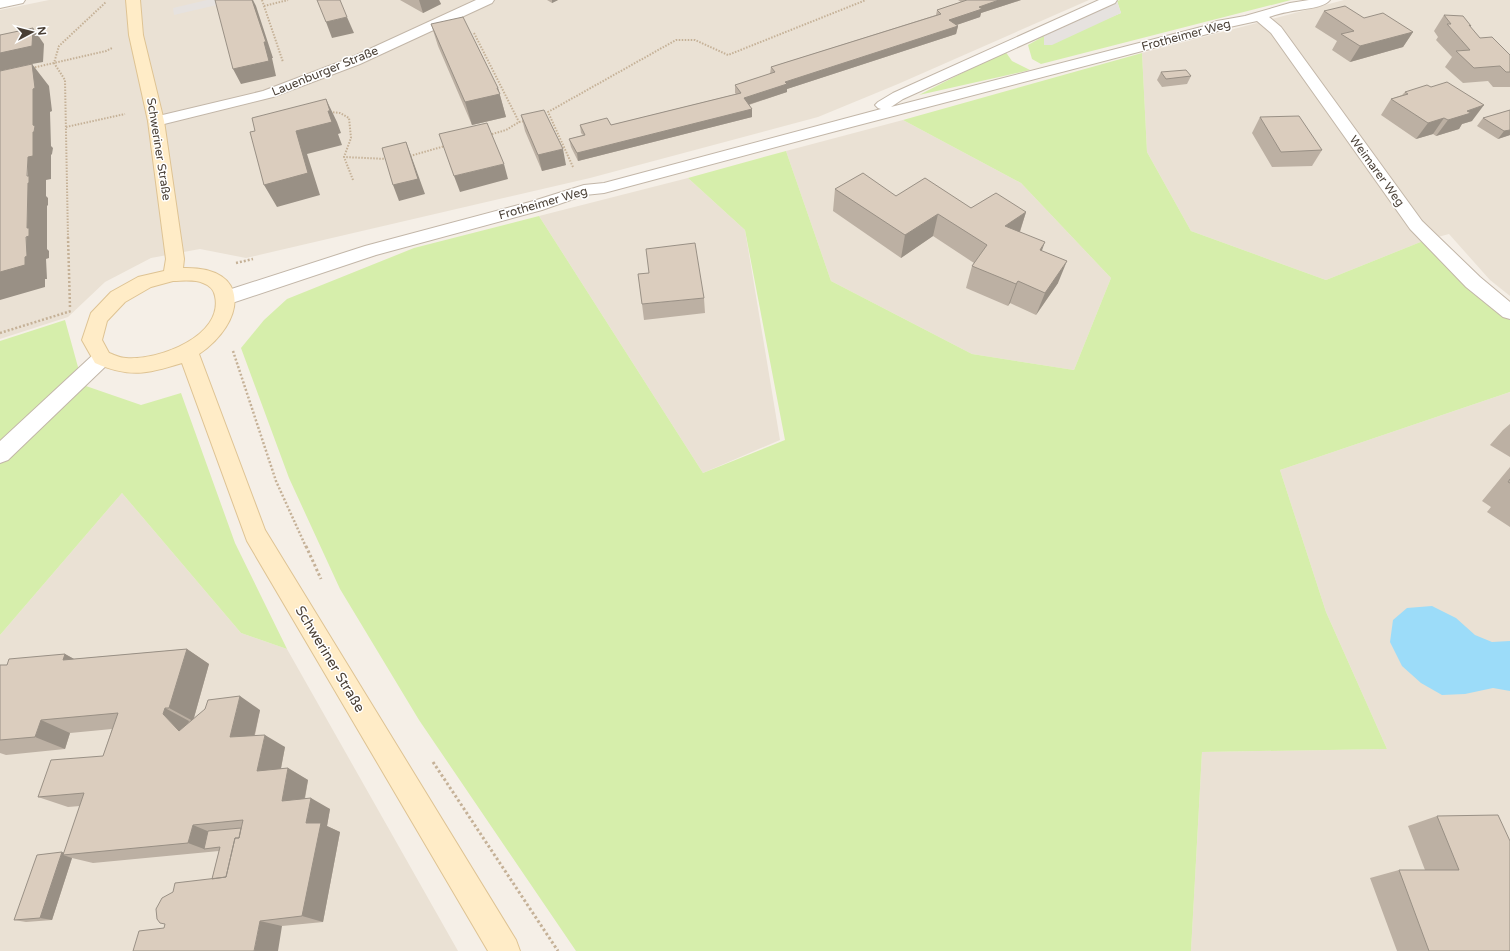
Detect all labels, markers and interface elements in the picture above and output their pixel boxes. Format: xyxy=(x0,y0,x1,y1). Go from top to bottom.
north arrow xyxy=(12,12,52,52)
street label: Frotheimer Weg xyxy=(1140,16,1232,54)
text: N xyxy=(34,26,48,36)
street label: Lauenburger Straße xyxy=(270,43,380,99)
street label: Schweriner Straße xyxy=(144,97,174,202)
street label: Weimarer Weg xyxy=(1347,133,1407,209)
street label: Frotheimer Weg xyxy=(497,184,589,222)
street label: Schweriner Straße xyxy=(292,603,368,715)

